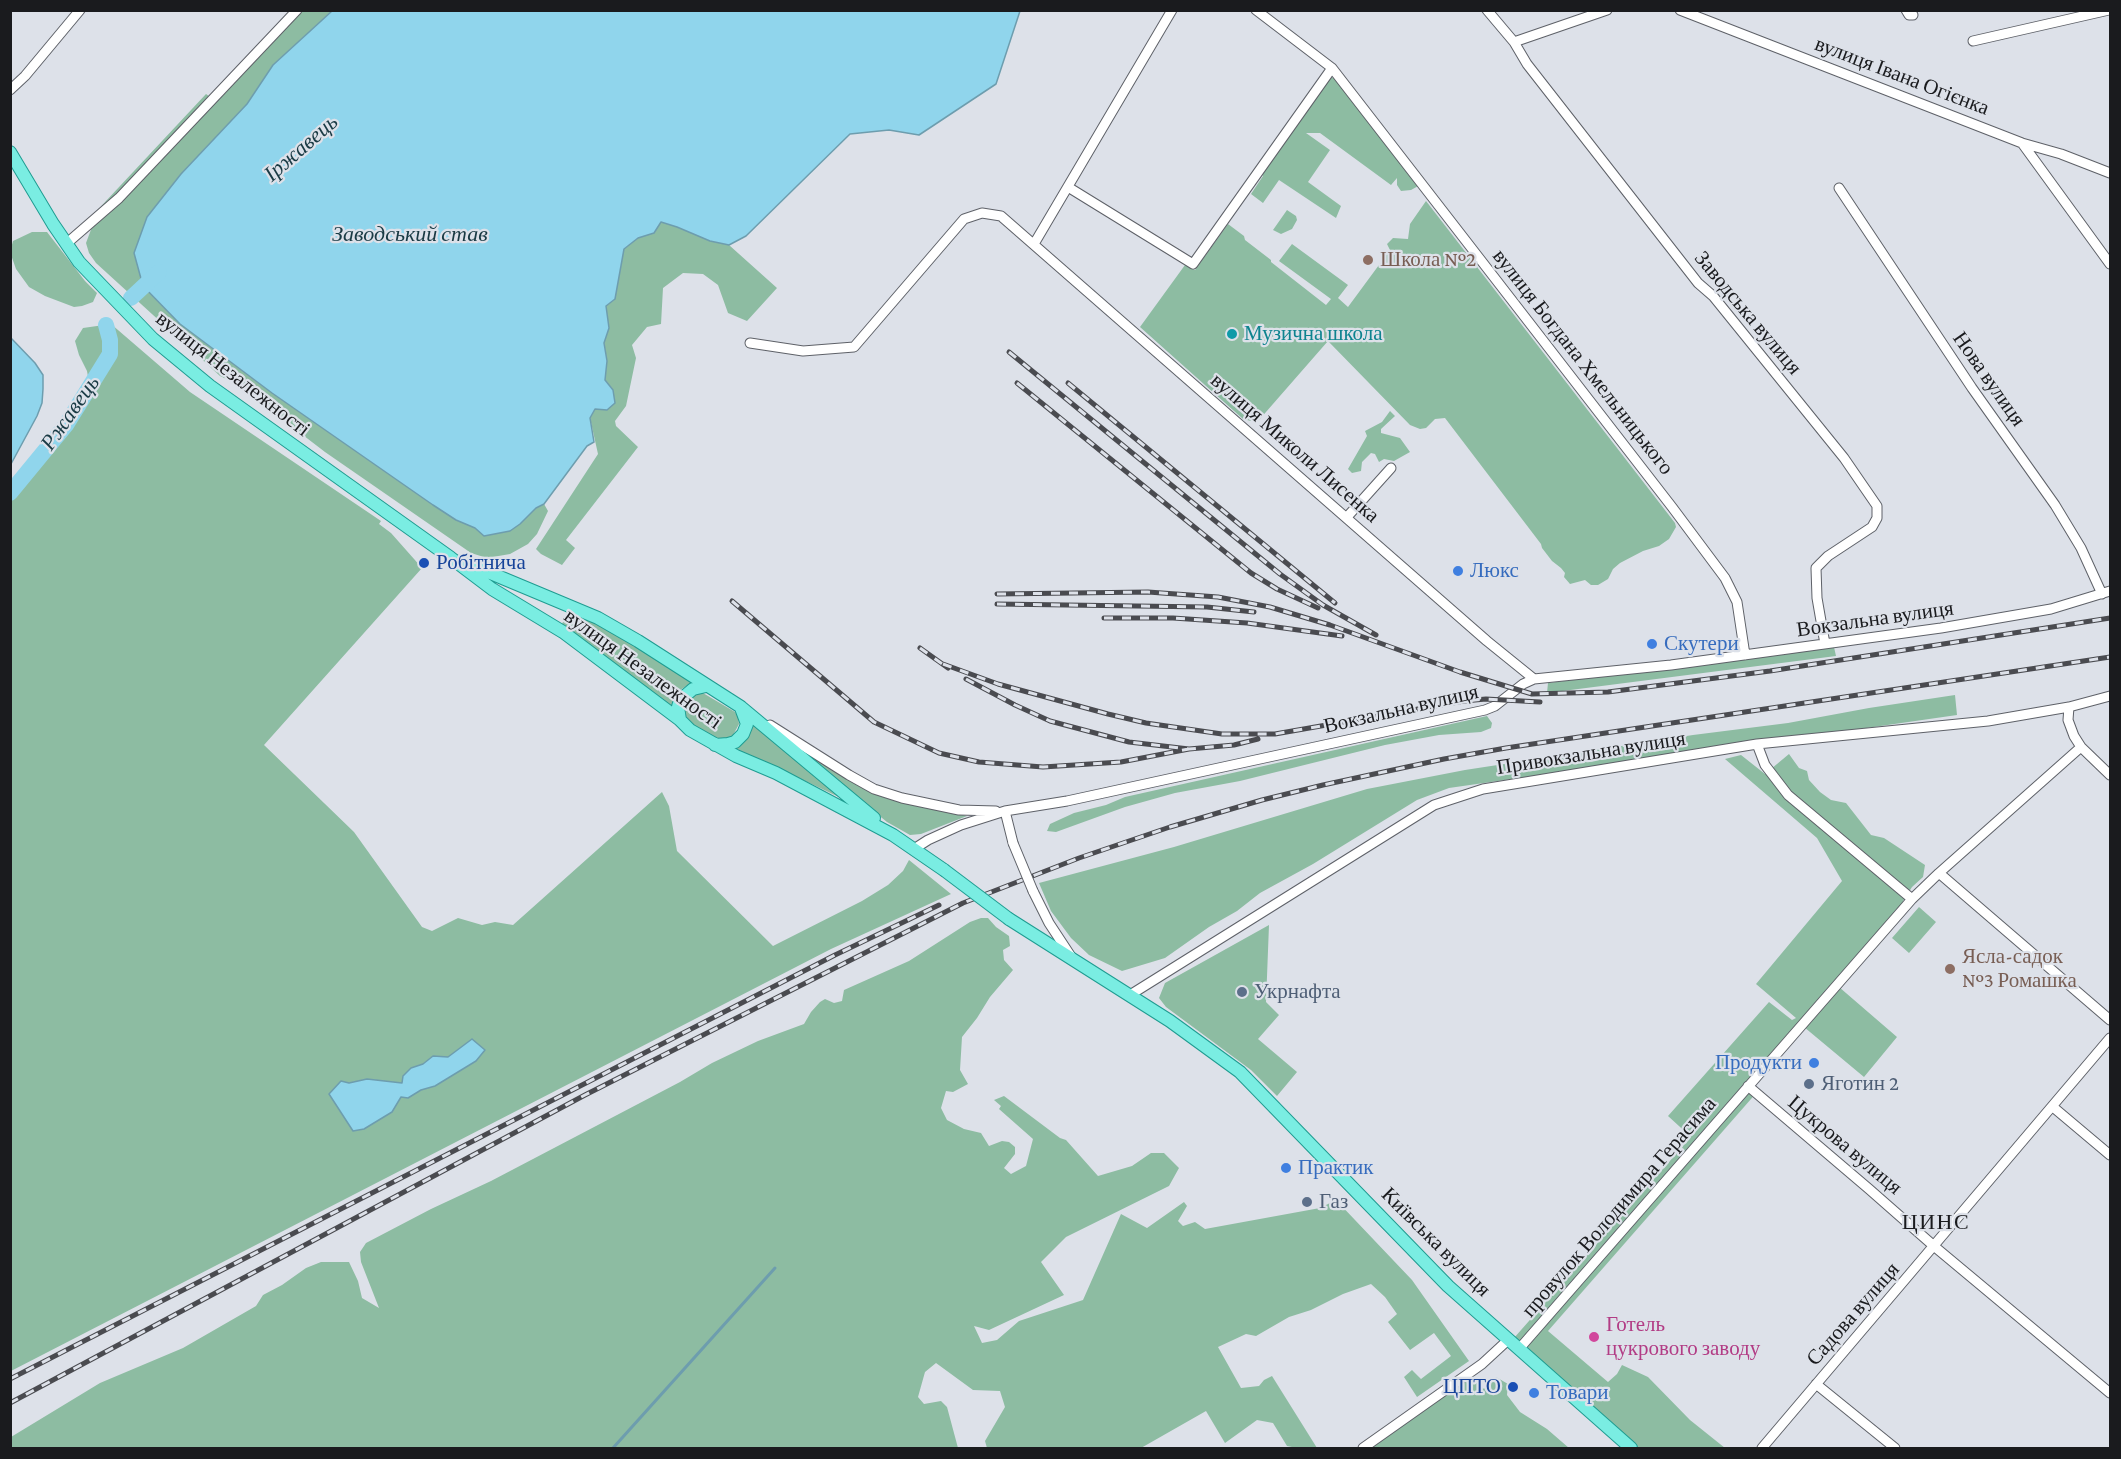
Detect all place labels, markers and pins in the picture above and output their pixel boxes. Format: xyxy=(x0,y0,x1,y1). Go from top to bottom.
place label: Школа №2 xyxy=(1380,247,1476,273)
marker: Школа №2 xyxy=(1361,253,1375,267)
place label: Музична школа xyxy=(1244,321,1383,347)
marker: Музична школа xyxy=(1225,327,1239,341)
place label: Робітнича xyxy=(436,550,526,576)
marker: Робітнича xyxy=(417,556,431,570)
place label: Люкс xyxy=(1470,558,1519,584)
marker: Люкс xyxy=(1451,564,1465,578)
place label: Скутери xyxy=(1664,631,1739,657)
marker: Скутери xyxy=(1645,637,1659,651)
place label: Ясла-садок №3 Ромашка xyxy=(1962,944,2077,994)
marker: Ясла-садок №3 Ромашка xyxy=(1943,962,1957,976)
place label: Укрнафта xyxy=(1254,979,1341,1005)
marker: Укрнафта xyxy=(1235,985,1249,999)
place label: Продукти xyxy=(1715,1050,1802,1076)
marker: Продукти xyxy=(1807,1056,1821,1070)
place label: Яготин 2 xyxy=(1821,1071,1899,1097)
marker: Яготин 2 xyxy=(1802,1077,1816,1091)
place label: Практик xyxy=(1298,1155,1374,1181)
marker: Практик xyxy=(1279,1161,1293,1175)
place label: Газ xyxy=(1319,1189,1348,1215)
marker: Газ xyxy=(1300,1195,1314,1209)
place label: Готель цукрового заводу xyxy=(1606,1312,1760,1362)
marker: Готель цукрового заводу xyxy=(1587,1330,1601,1344)
place label: ЦПТО xyxy=(1443,1374,1501,1400)
marker: ЦПТО xyxy=(1506,1380,1520,1394)
place label: Товари xyxy=(1546,1380,1608,1406)
marker: Товари xyxy=(1527,1386,1541,1400)

